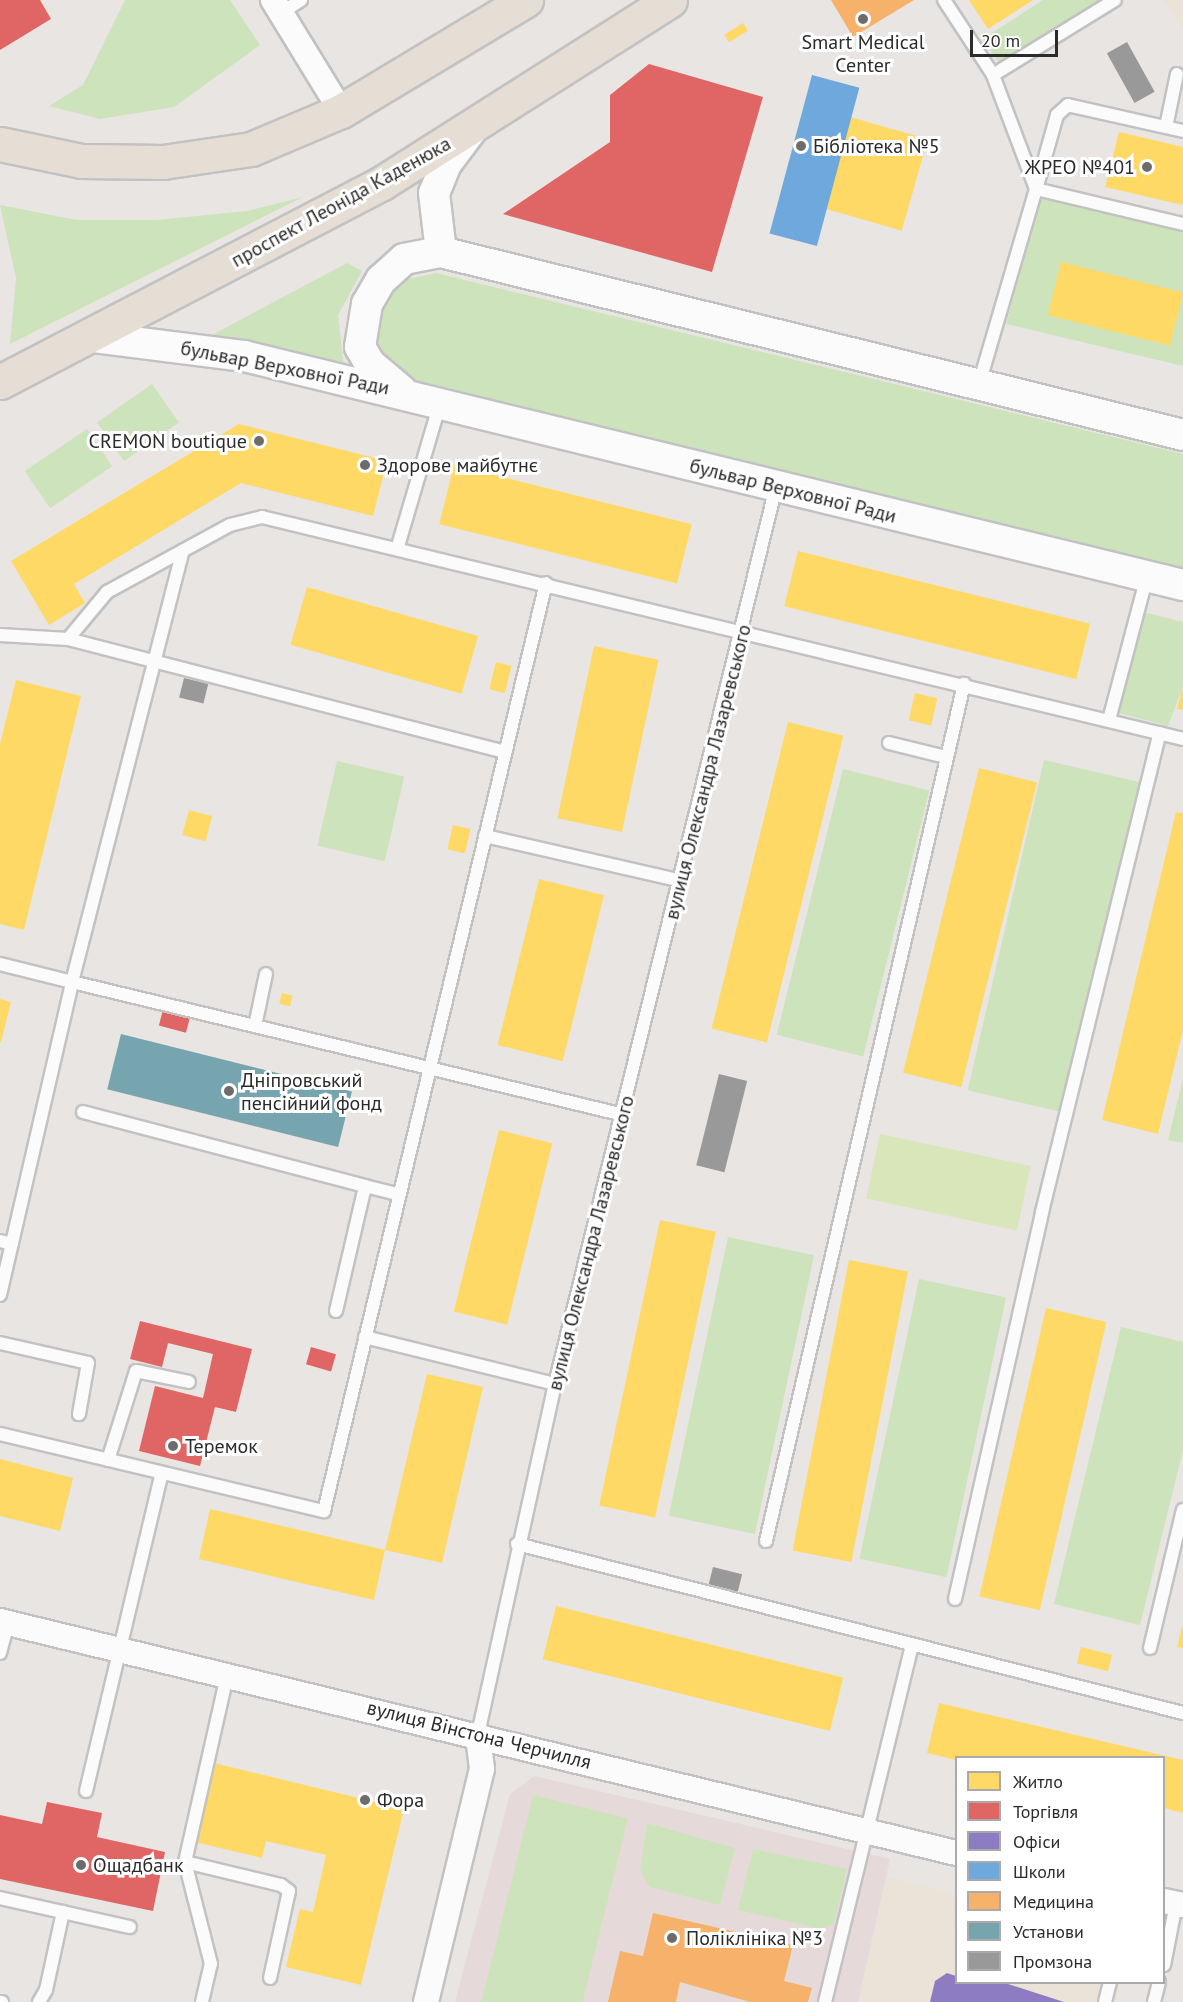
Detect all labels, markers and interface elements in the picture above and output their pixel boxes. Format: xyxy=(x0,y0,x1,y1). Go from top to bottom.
marker: Smart Medical Center xyxy=(854,10,872,28)
scale bar xyxy=(973,18,1062,56)
text: 20 m xyxy=(981,29,1020,52)
place label: Smart Medical Center xyxy=(801,30,925,77)
street label: проспект Леоніда Каденюка xyxy=(227,131,455,273)
place label: Бібліотека №5 xyxy=(813,134,940,158)
marker: Бібліотека №5 xyxy=(794,139,808,153)
place label: ЖРЕО №401 xyxy=(1025,155,1135,179)
marker: ЖРЕО №401 xyxy=(1140,160,1154,174)
street label: бульвар Верховної Ради xyxy=(179,336,391,400)
place label: CREMON boutique xyxy=(89,429,247,453)
marker: CREMON boutique xyxy=(252,434,266,448)
place label: Здорове майбутнє xyxy=(377,453,538,477)
street label: бульвар Верховної Ради xyxy=(687,454,899,528)
marker: Здорове майбутнє xyxy=(358,458,372,472)
street label: вулиця Олександра Лазаревського xyxy=(660,622,756,922)
place label: Дніпровський пенсійний фонд xyxy=(241,1068,382,1115)
marker: Дніпровський пенсійний фонд xyxy=(222,1084,236,1098)
street label: вулиця Олександра Лазаревського xyxy=(543,1093,639,1393)
place label: Теремок xyxy=(185,1434,258,1458)
marker: Теремок xyxy=(166,1439,180,1453)
street label: вулиця Вінстона Черчилля xyxy=(364,1696,594,1774)
legend xyxy=(955,1756,1165,1984)
text: Житло xyxy=(1013,1770,1063,1793)
place label: Фора xyxy=(377,1788,424,1812)
marker: Фора xyxy=(358,1793,372,1807)
text: Торгівля xyxy=(1013,1800,1078,1823)
text: Офіси xyxy=(1013,1830,1060,1853)
place label: Ощадбанк xyxy=(93,1853,183,1877)
marker: Ощадбанк xyxy=(74,1858,88,1872)
text: Школи xyxy=(1013,1860,1066,1883)
text: Медицина xyxy=(1013,1890,1094,1913)
text: Установи xyxy=(1013,1920,1084,1943)
place label: Поліклініка №3 xyxy=(686,1926,823,1950)
marker: Поліклініка №3 xyxy=(663,1929,681,1947)
text: Промзона xyxy=(1013,1950,1092,1973)

